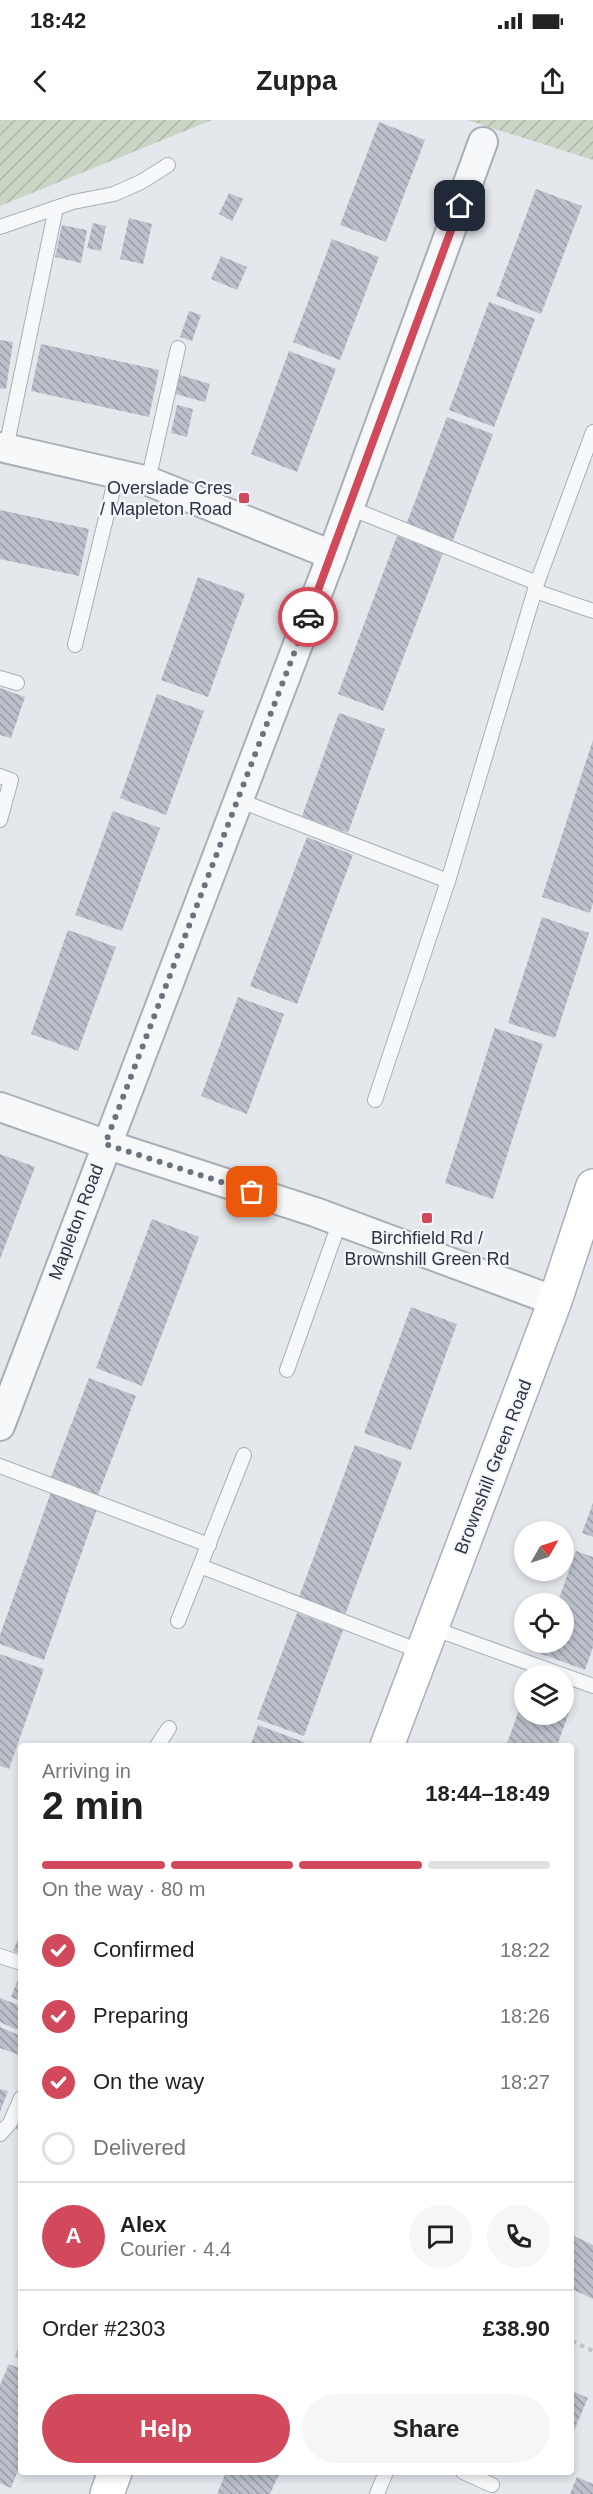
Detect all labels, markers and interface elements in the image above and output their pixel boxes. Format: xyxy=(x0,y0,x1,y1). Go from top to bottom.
text: 18:42 xyxy=(30,8,86,33)
icon: back xyxy=(24,65,57,98)
icon: share xyxy=(536,65,569,98)
text: Zuppa xyxy=(256,66,337,96)
pin xyxy=(434,180,485,231)
icon: home xyxy=(443,189,476,222)
place label: Overslade Cres / Mapleton Road xyxy=(100,478,232,519)
marker: Overslade Cres / Mapleton Road xyxy=(237,491,251,505)
courier xyxy=(278,587,338,647)
icon: car xyxy=(292,601,325,634)
street label: Mapleton Road xyxy=(45,1161,107,1283)
pin xyxy=(226,1166,277,1217)
icon: bag xyxy=(235,1175,268,1208)
marker: Birchfield Rd / Brownshill Green Rd xyxy=(420,1211,434,1225)
place label: Birchfield Rd / Brownshill Green Rd xyxy=(344,1228,510,1269)
street label: Brownshill Green Road xyxy=(450,1377,536,1557)
north arrow xyxy=(514,1521,574,1581)
map controls xyxy=(514,1521,574,1725)
button: locate xyxy=(514,1593,574,1653)
button: layers xyxy=(514,1665,574,1725)
text: Arriving in xyxy=(42,1760,131,1782)
text: 18:44–18:49 xyxy=(425,1781,550,1806)
text: 2 min xyxy=(42,1784,144,1827)
text: On the way · 80 m xyxy=(42,1878,205,1900)
icon: check xyxy=(42,1934,75,1967)
text: Confirmed xyxy=(93,1937,194,1962)
text: 18:22 xyxy=(500,1939,550,1961)
icon: check xyxy=(42,2000,75,2033)
text: Preparing xyxy=(93,2003,188,2028)
text: 18:26 xyxy=(500,2005,550,2027)
icon: check xyxy=(42,2066,75,2099)
text: On the way xyxy=(93,2069,204,2094)
text: 18:27 xyxy=(500,2071,550,2093)
text: Delivered xyxy=(93,2135,186,2160)
button: chat xyxy=(409,2205,472,2268)
button: phone xyxy=(487,2205,550,2268)
text: Alex xyxy=(120,2212,166,2237)
text: A xyxy=(66,2223,81,2248)
text: Courier · 4.4 xyxy=(120,2238,231,2260)
text: Order #2303 xyxy=(42,2316,166,2341)
text: £38.90 xyxy=(483,2316,550,2341)
button: Help xyxy=(42,2394,290,2463)
button: Share xyxy=(302,2394,550,2463)

